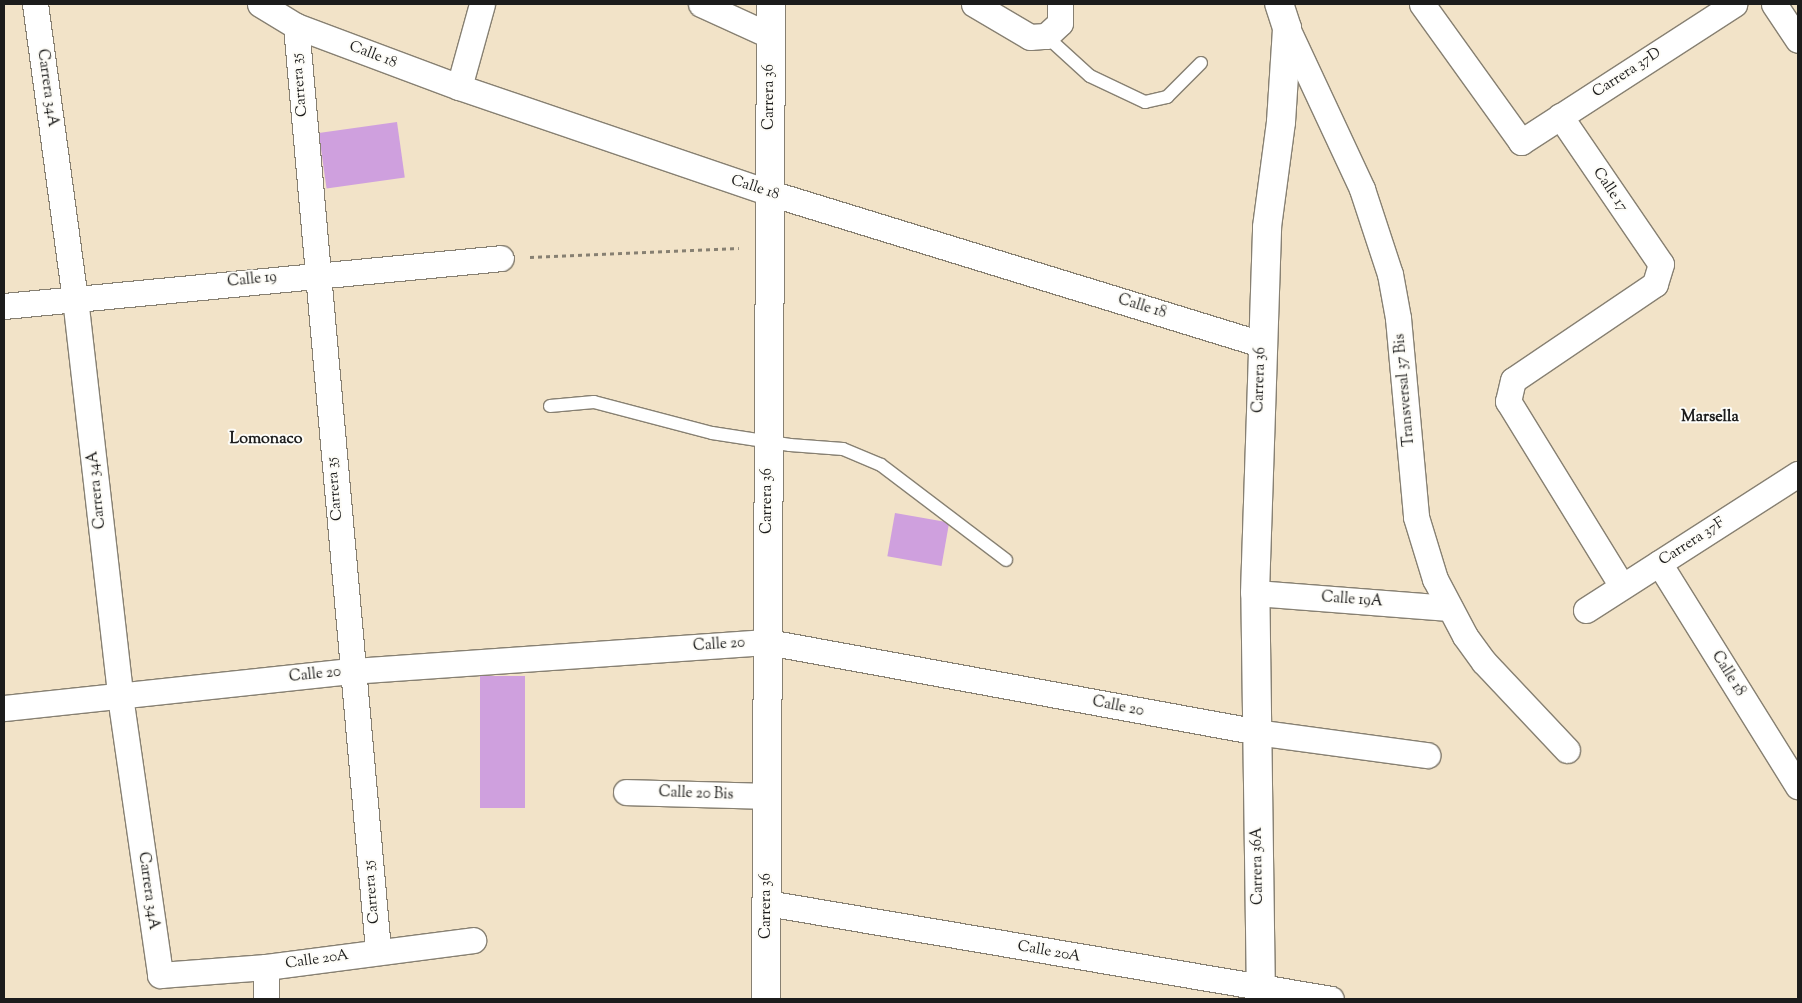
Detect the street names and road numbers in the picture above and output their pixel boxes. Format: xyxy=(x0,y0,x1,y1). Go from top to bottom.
street label: Calle 18 xyxy=(347,38,399,72)
street label: Carrera 37D xyxy=(1589,44,1665,102)
street label: Carrera 34A xyxy=(33,48,61,128)
street label: Carrera 35 xyxy=(288,52,312,118)
street label: Carrera 36 xyxy=(761,64,779,130)
street label: Calle 17 xyxy=(1589,164,1631,216)
street label: Calle 18 xyxy=(729,172,781,204)
street label: Calle 19 xyxy=(226,268,278,292)
street label: Calle 18 xyxy=(1116,291,1168,323)
street label: Transversal 37 Bis xyxy=(1391,333,1419,447)
street label: Carrera 36 xyxy=(1250,347,1270,413)
street label: Carrera 34A xyxy=(84,450,110,530)
street label: Carrera 35 xyxy=(323,456,347,522)
street label: Carrera 36 xyxy=(759,468,777,534)
street label: Carrera 37F xyxy=(1656,514,1728,570)
street label: Calle 19A xyxy=(1321,589,1383,611)
street label: Calle 20 xyxy=(692,634,746,656)
street label: Calle 18 xyxy=(1707,648,1749,700)
street label: Calle 20 xyxy=(288,663,342,687)
street label: Calle 20 xyxy=(1091,693,1145,721)
street label: Calle 20 Bis xyxy=(658,784,734,804)
street label: Carrera 36A xyxy=(1248,827,1268,905)
street label: Carrera 34A xyxy=(134,851,162,931)
street label: Carrera 35 xyxy=(360,859,384,925)
street label: Carrera 36 xyxy=(758,873,776,939)
street label: Calle 20A xyxy=(1016,938,1082,966)
street label: Calle 20A xyxy=(284,947,350,973)

